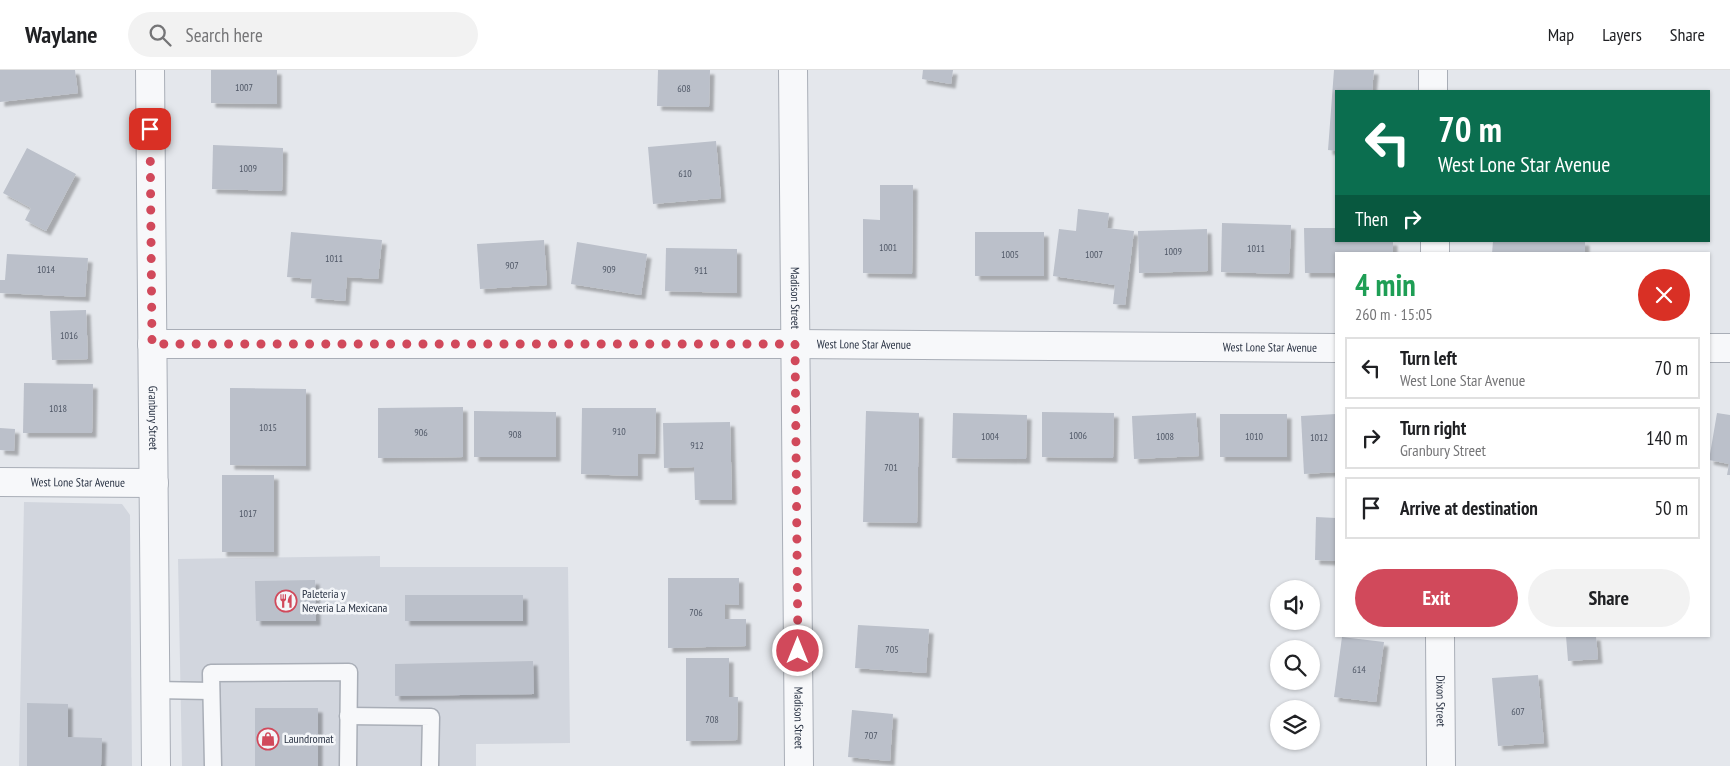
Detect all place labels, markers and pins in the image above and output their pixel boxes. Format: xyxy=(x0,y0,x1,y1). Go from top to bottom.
pin xyxy=(129,108,171,150)
place label: Paleteria y Neveria La Mexicana xyxy=(302,586,387,615)
restaurant icon: Paleteria y Neveria La Mexicana xyxy=(274,589,298,613)
shop icon: Laundromat xyxy=(256,727,280,751)
place label: Laundromat xyxy=(284,731,334,746)

